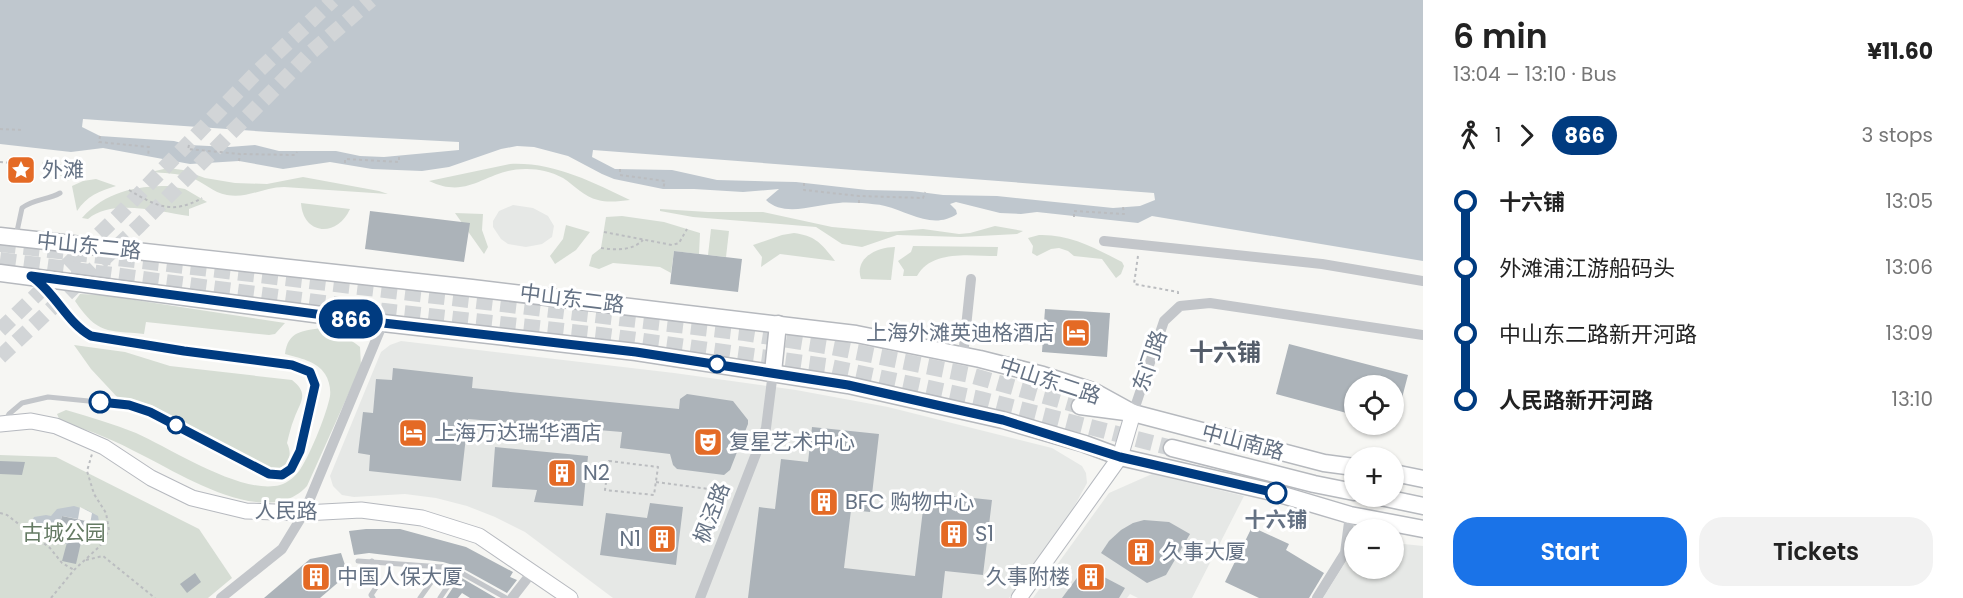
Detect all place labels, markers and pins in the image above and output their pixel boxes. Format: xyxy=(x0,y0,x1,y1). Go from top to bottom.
place icon: 外滩 xyxy=(5,154,37,186)
place label: 外滩 xyxy=(42,155,84,184)
hotel icon: 上海外滩英迪格酒店 xyxy=(1060,317,1092,349)
place label: 上海外滩英迪格酒店 xyxy=(866,318,1055,347)
unlabelled marker xyxy=(708,355,726,373)
unlabelled marker xyxy=(89,391,111,413)
unlabelled marker xyxy=(167,416,185,434)
hotel icon: 上海万达瑞华酒店 xyxy=(397,417,429,449)
place label: 上海万达瑞华酒店 xyxy=(434,418,602,447)
theatre icon: 复星艺术中心 xyxy=(692,426,724,458)
place label: 复星艺术中心 xyxy=(729,427,855,456)
building icon: N2 xyxy=(546,457,578,489)
place label: N2 xyxy=(583,458,610,487)
marker: 十六铺 xyxy=(1265,482,1287,504)
building icon: BFC 购物中心 xyxy=(808,486,840,518)
place label: BFC 购物中心 xyxy=(845,487,974,516)
place label: 十六铺 xyxy=(1245,505,1308,534)
building icon: S1 xyxy=(938,518,970,550)
place label: S1 xyxy=(975,519,994,548)
building icon: N1 xyxy=(646,523,678,555)
place label: N1 xyxy=(620,524,641,553)
building icon: 久事大厦 xyxy=(1125,536,1157,568)
place label: 久事大厦 xyxy=(1162,537,1246,566)
building icon: 中国人保大厦 xyxy=(300,561,332,593)
building icon: 久事附楼 xyxy=(1075,561,1107,593)
place label: 中国人保大厦 xyxy=(337,562,463,591)
place label: 久事附楼 xyxy=(986,562,1070,591)

